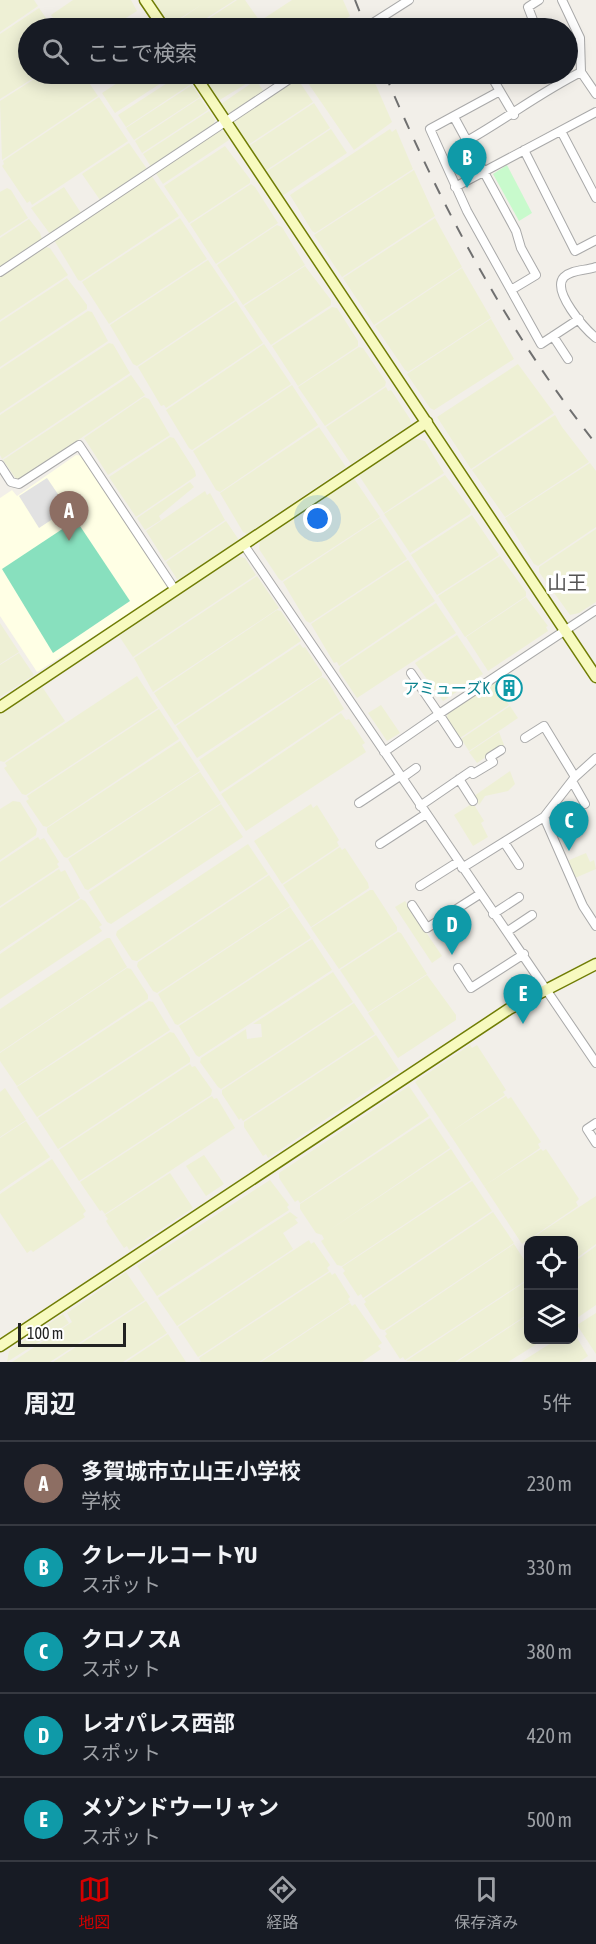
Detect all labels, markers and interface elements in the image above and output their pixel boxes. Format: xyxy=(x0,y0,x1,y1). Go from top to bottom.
search box xyxy=(18,18,578,84)
icon: search xyxy=(39,35,72,68)
text: ここで検索 xyxy=(87,40,197,66)
pin: B xyxy=(448,138,486,188)
pin: A xyxy=(50,492,88,541)
your location xyxy=(303,504,332,533)
district label: 山王 xyxy=(547,571,587,594)
building icon: アミューズK xyxy=(494,673,524,703)
place label: アミューズK xyxy=(403,679,490,697)
pin: C xyxy=(550,802,588,851)
pin: D xyxy=(432,906,472,955)
pin: E xyxy=(504,974,542,1024)
map controls xyxy=(524,1236,578,1344)
button: locate xyxy=(524,1236,578,1290)
button: layers xyxy=(524,1290,578,1344)
scale bar xyxy=(18,1320,126,1348)
text: 100 m xyxy=(27,1324,63,1342)
text: 周辺 xyxy=(24,1389,76,1419)
text: 5件 xyxy=(543,1391,572,1414)
text: 多賀城市立山王小学校 xyxy=(81,1458,301,1484)
text: A xyxy=(39,1472,48,1495)
text: 230 m xyxy=(527,1472,572,1495)
text: 学校 xyxy=(81,1489,121,1512)
text: クレールコートYU xyxy=(81,1542,257,1568)
text: B xyxy=(39,1556,48,1579)
text: 330 m xyxy=(527,1556,572,1579)
text: スポット xyxy=(81,1573,161,1596)
text: クロノスA xyxy=(81,1626,180,1652)
text: C xyxy=(39,1640,48,1663)
text: 380 m xyxy=(527,1640,572,1663)
text: スポット xyxy=(81,1657,161,1680)
text: レオパレス西部 xyxy=(81,1710,235,1736)
text: D xyxy=(38,1724,49,1747)
text: 420 m xyxy=(527,1724,572,1747)
text: スポット xyxy=(81,1741,161,1764)
text: メゾンドウーリャン xyxy=(81,1794,279,1820)
text: E xyxy=(39,1808,48,1831)
text: 500 m xyxy=(527,1808,572,1831)
text: スポット xyxy=(81,1825,161,1848)
tab: 地図 xyxy=(78,1873,111,1933)
tab: 経路 xyxy=(266,1873,299,1933)
tab: 保存済み xyxy=(454,1873,518,1933)

